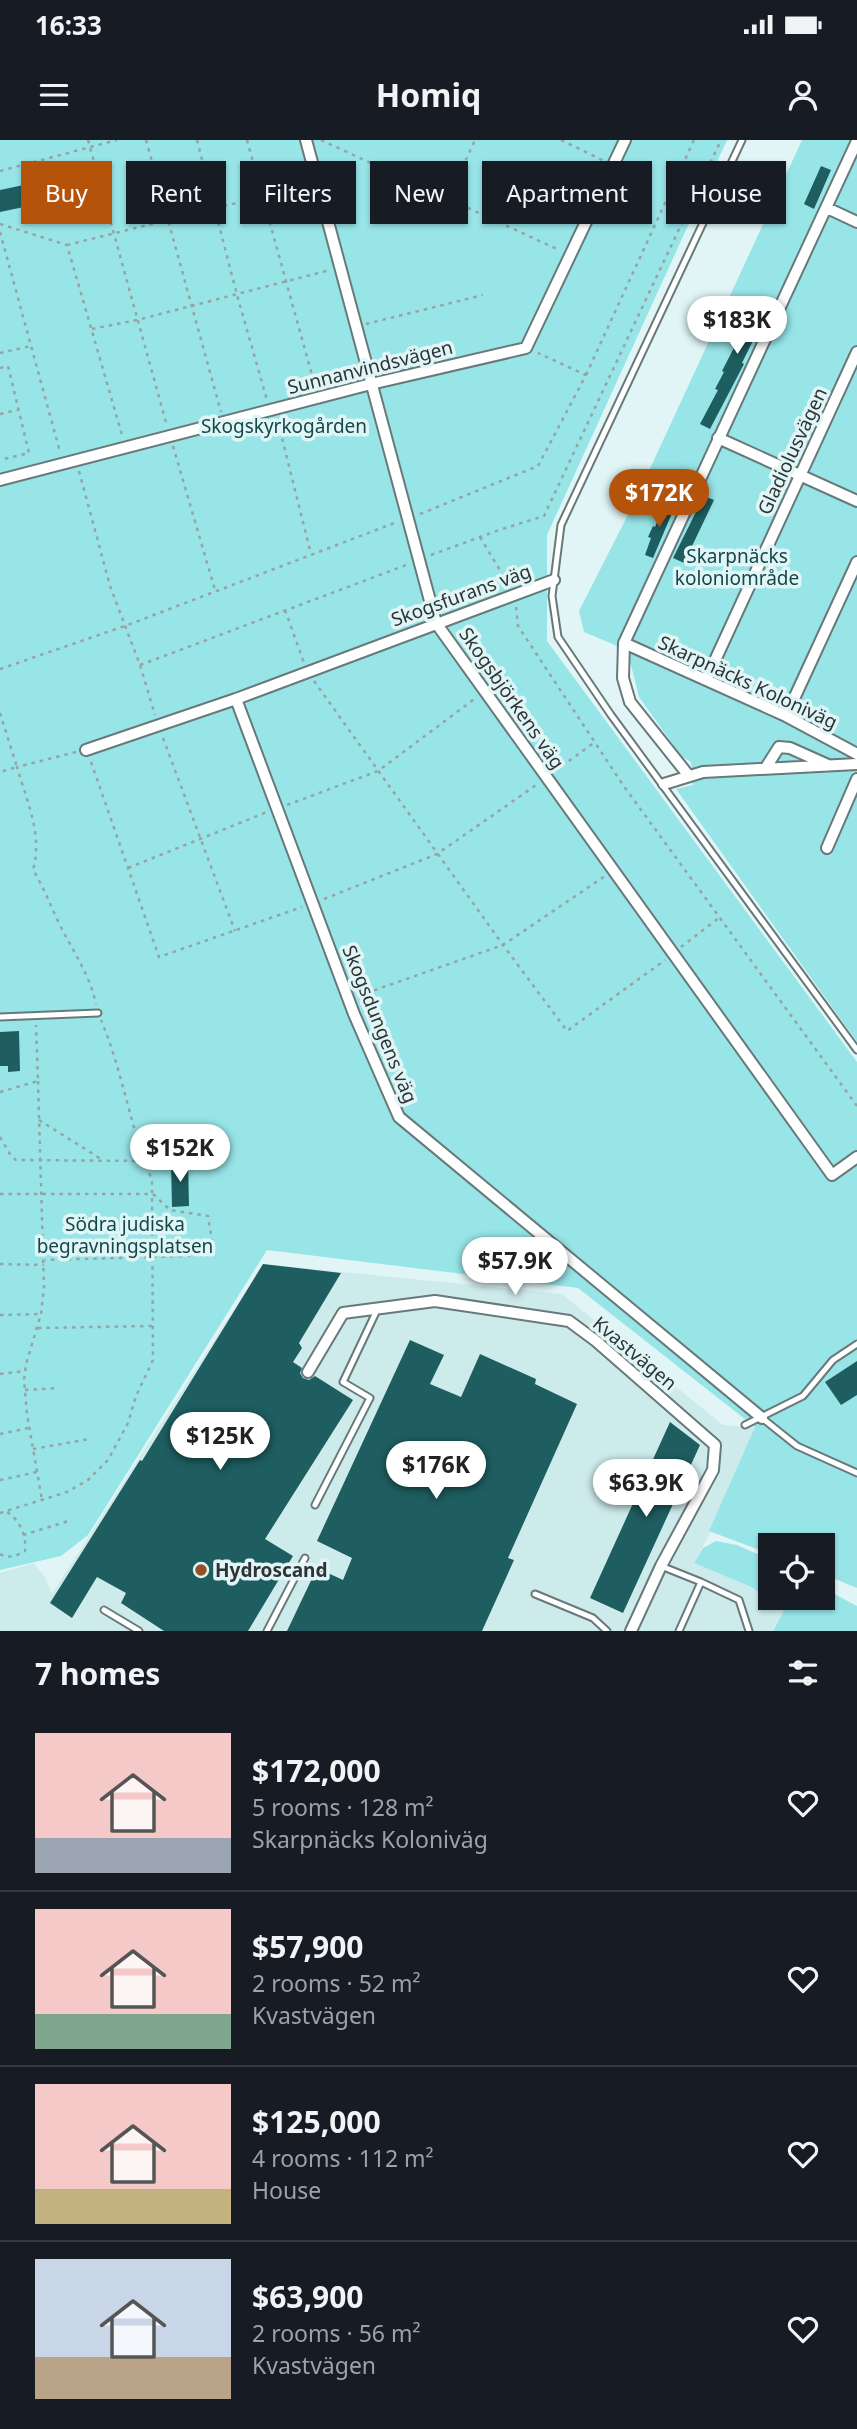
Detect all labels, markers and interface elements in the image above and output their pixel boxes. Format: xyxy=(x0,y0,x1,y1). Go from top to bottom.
text: 16:33 xyxy=(35,7,102,43)
text: Homiq xyxy=(376,73,481,116)
icon: menu xyxy=(35,76,73,114)
icon: person xyxy=(784,76,822,114)
chip: Buy xyxy=(21,161,112,224)
chip: Rent xyxy=(126,161,226,224)
chip: Filters xyxy=(240,161,356,224)
chip: New xyxy=(370,161,468,224)
chip: Apartment xyxy=(482,161,652,224)
chip: House xyxy=(666,161,786,224)
pin: $183K xyxy=(688,296,786,356)
text: $183K xyxy=(703,303,771,335)
street label: Sunnanvindsvägen xyxy=(285,334,455,400)
street label: Gladiolusvägen xyxy=(751,383,833,519)
park label: Skogskyrkogården xyxy=(201,413,367,439)
pin: $172K xyxy=(610,470,708,529)
text: $172K xyxy=(625,476,693,508)
park label: Skarpnäcks koloniområde xyxy=(675,543,799,591)
street label: Skogsfurans väg xyxy=(387,558,535,632)
street label: Skogsbjörkens väg xyxy=(453,622,571,774)
street label: Skarpnäcks Koloniväg xyxy=(654,629,842,735)
street label: Skogsdungens väg xyxy=(336,941,424,1107)
pin: $152K xyxy=(131,1124,229,1184)
text: $152K xyxy=(146,1131,214,1163)
park label: Södra judiska begravningsplatsen xyxy=(37,1211,213,1259)
pin: $57.9K xyxy=(458,1238,572,1297)
text: $57.9K xyxy=(478,1244,552,1276)
street label: Kvastvägen xyxy=(587,1310,683,1396)
pin: $125K xyxy=(171,1412,269,1472)
text: $125K xyxy=(186,1419,254,1451)
pin: $176K xyxy=(387,1442,485,1501)
text: $176K xyxy=(402,1448,470,1480)
pin: $63.9K xyxy=(589,1460,703,1519)
text: $63.9K xyxy=(609,1466,683,1498)
map controls xyxy=(758,1533,835,1610)
button: locate xyxy=(758,1533,835,1610)
place label: Hydroscand xyxy=(215,1557,327,1583)
marker: Hydroscand xyxy=(193,1562,209,1578)
text: 7 homes xyxy=(35,1653,160,1694)
icon: filters xyxy=(784,1654,822,1692)
text: $172,000 xyxy=(252,1750,381,1791)
icon: home xyxy=(91,1761,175,1845)
icon: heart xyxy=(784,1784,822,1822)
text: 5 rooms · 128 m² xyxy=(252,1791,434,1823)
text: Skarpnäcks Koloniväg xyxy=(252,1823,488,1855)
text: $57,900 xyxy=(252,1926,364,1967)
icon: home xyxy=(91,1937,175,2021)
icon: heart xyxy=(784,1960,822,1998)
text: 2 rooms · 52 m² xyxy=(252,1967,421,1999)
text: Kvastvägen xyxy=(252,1999,376,2031)
text: $125,000 xyxy=(252,2101,381,2142)
icon: home xyxy=(91,2112,175,2196)
icon: heart xyxy=(784,2135,822,2173)
text: 4 rooms · 112 m² xyxy=(252,2142,434,2174)
text: House xyxy=(252,2174,321,2206)
text: $63,900 xyxy=(252,2276,364,2317)
icon: home xyxy=(91,2287,175,2371)
icon: heart xyxy=(784,2310,822,2348)
text: 2 rooms · 56 m² xyxy=(252,2317,421,2349)
text: Kvastvägen xyxy=(252,2349,376,2381)

